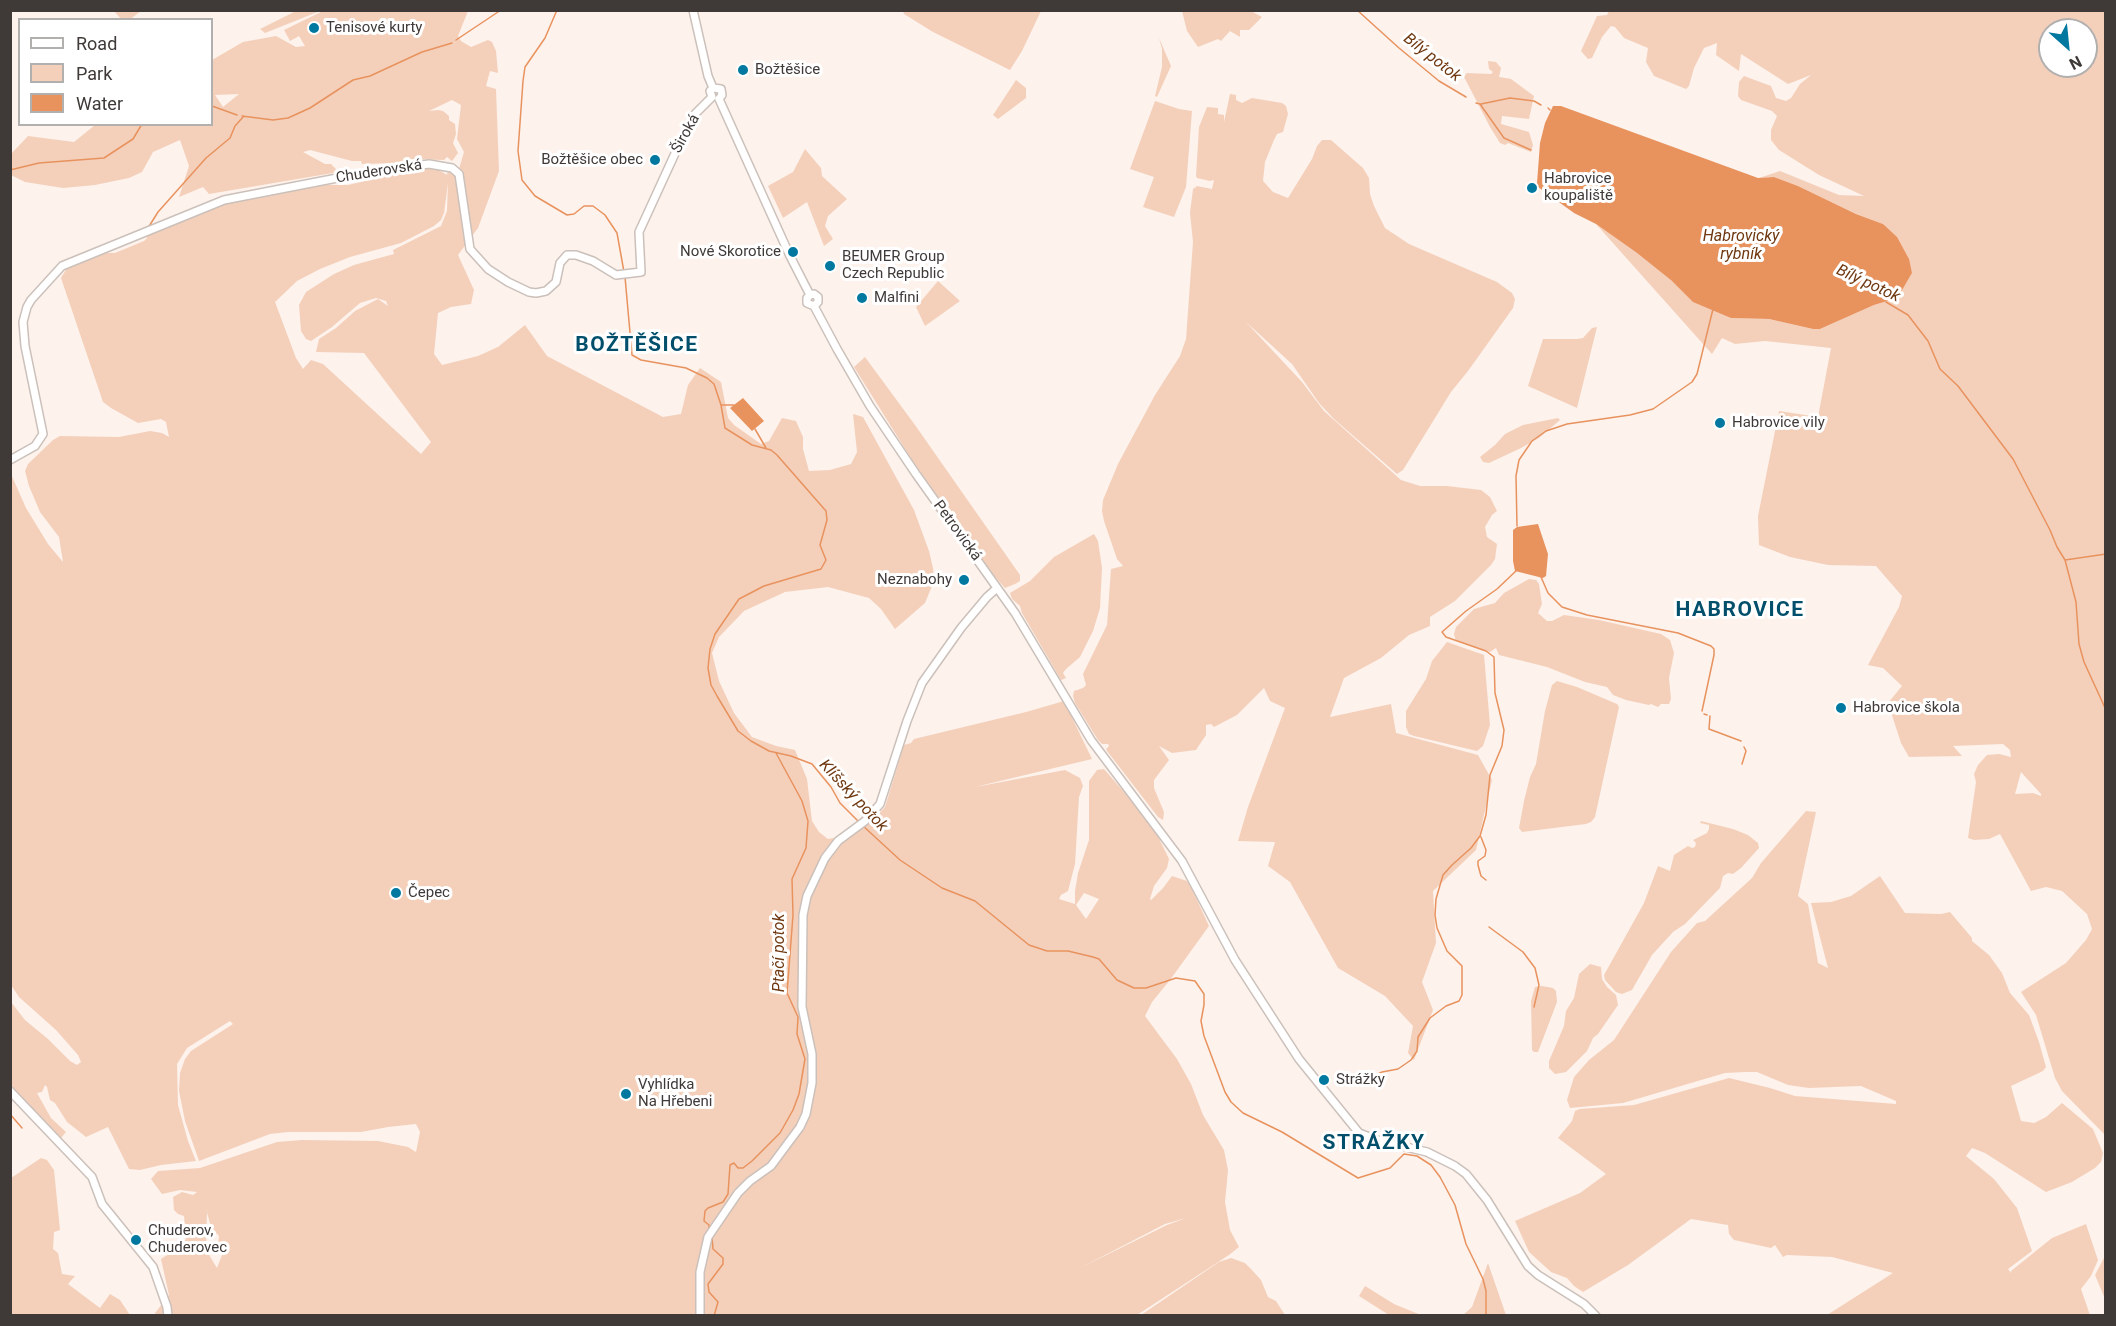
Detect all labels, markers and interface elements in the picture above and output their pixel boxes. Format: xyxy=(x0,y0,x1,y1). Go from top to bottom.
legend xyxy=(18,18,213,126)
north arrow xyxy=(2038,18,2098,78)
place label: Tenisové kurty xyxy=(326,19,422,37)
marker: Tenisové kurty xyxy=(307,21,321,35)
water label: Bílý potok xyxy=(1399,30,1465,86)
text: Road xyxy=(76,33,117,54)
text: N xyxy=(2066,52,2085,74)
place label: Božtěšice xyxy=(755,61,820,79)
text: Park xyxy=(76,63,112,84)
marker: Božtěšice xyxy=(736,63,750,77)
text: Water xyxy=(76,93,123,114)
street label: Široká xyxy=(668,111,704,157)
place label: Božtěšice obec xyxy=(541,151,643,169)
marker: Božtěšice obec xyxy=(648,153,662,167)
street label: Chuderovská xyxy=(335,156,423,188)
place label: Habrovice koupaliště xyxy=(1544,170,1613,205)
marker: Habrovice koupaliště xyxy=(1525,181,1539,195)
water label: Habrovický rybník xyxy=(1703,227,1779,265)
place label: Nové Skorotice xyxy=(680,243,781,261)
marker: Nové Skorotice xyxy=(786,245,800,259)
place label: BEUMER Group Czech Republic xyxy=(842,248,945,283)
marker: BEUMER Group Czech Republic xyxy=(823,259,837,273)
water label: Bílý potok xyxy=(1833,261,1903,307)
place label: Malfini xyxy=(874,289,919,307)
marker: Malfini xyxy=(855,291,869,305)
district label: BOŽTĚŠICE xyxy=(575,333,699,359)
place label: Habrovice vily xyxy=(1732,414,1825,432)
marker: Habrovice vily xyxy=(1713,416,1727,430)
street label: Petrovická xyxy=(929,497,985,565)
place label: Neznabohy xyxy=(877,571,952,589)
marker: Neznabohy xyxy=(957,573,971,587)
district label: HABROVICE xyxy=(1675,598,1805,624)
place label: Habrovice škola xyxy=(1853,699,1960,717)
marker: Habrovice škola xyxy=(1834,701,1848,715)
water label: Klíšský potok xyxy=(815,756,891,836)
place label: Čepec xyxy=(408,884,450,902)
marker: Čepec xyxy=(389,886,403,900)
water label: Ptačí potok xyxy=(770,914,790,992)
place label: Strážky xyxy=(1336,1071,1385,1089)
marker: Strážky xyxy=(1317,1073,1331,1087)
place label: Vyhlídka Na Hřebeni xyxy=(638,1076,712,1111)
marker: Vyhlídka Na Hřebeni xyxy=(619,1087,633,1101)
district label: STRÁŽKY xyxy=(1322,1131,1426,1157)
place label: Chuderov, Chuderovec xyxy=(148,1222,227,1257)
marker: Chuderov, Chuderovec xyxy=(129,1233,143,1247)

